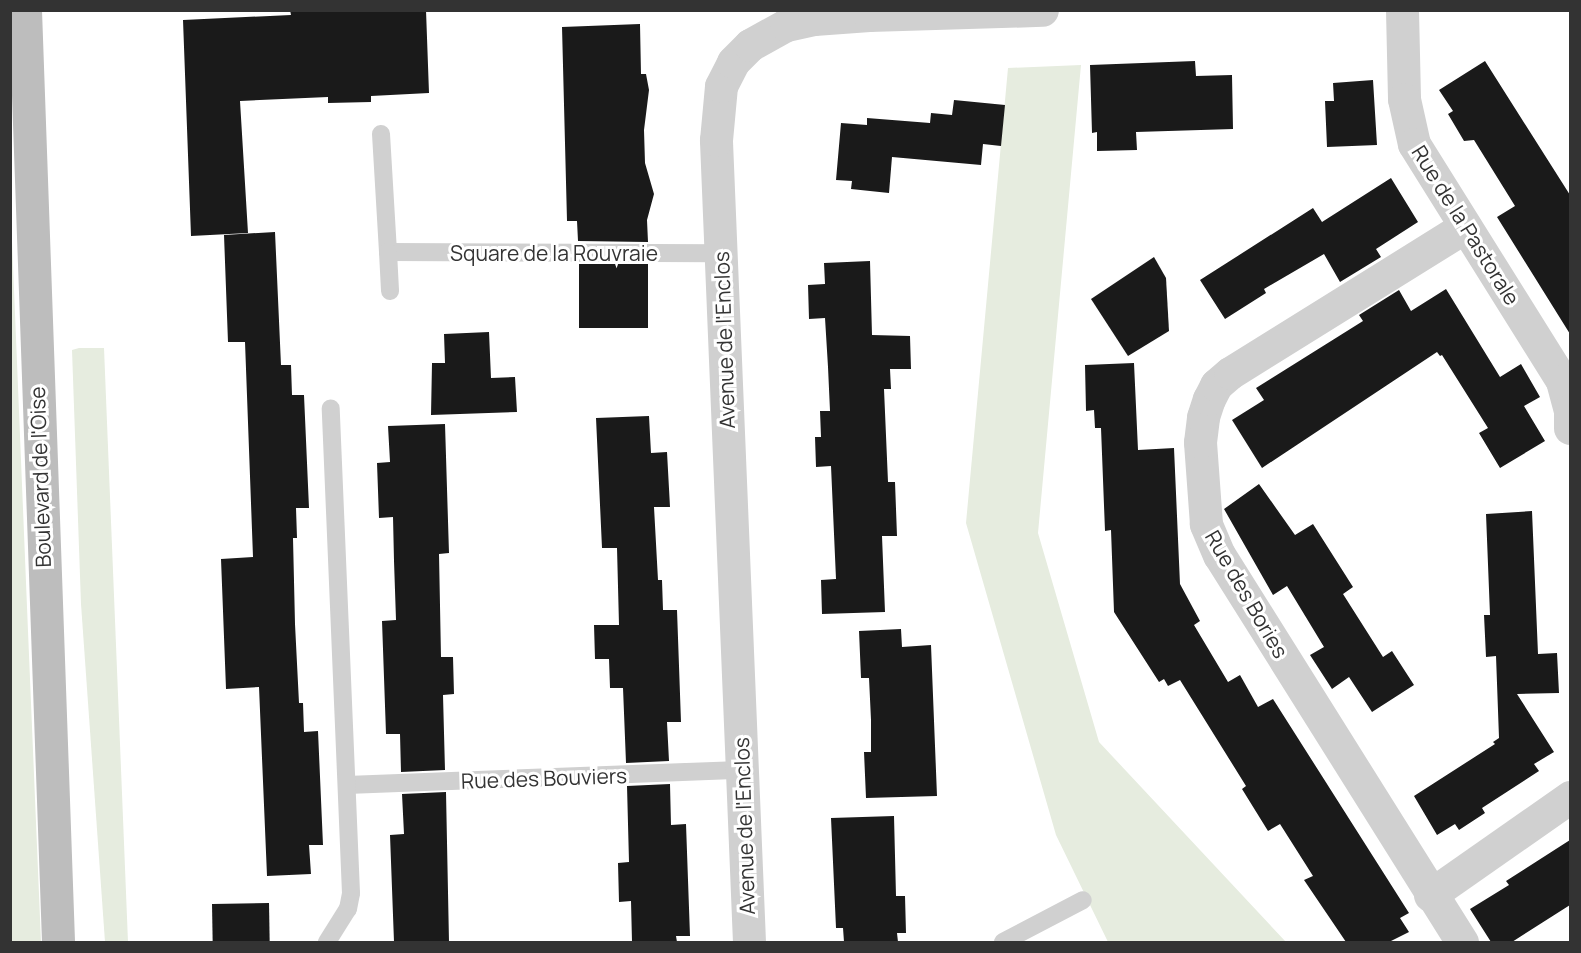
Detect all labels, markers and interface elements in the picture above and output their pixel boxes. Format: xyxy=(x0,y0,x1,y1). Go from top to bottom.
street label: Rue de la Pastorale xyxy=(1407,141,1525,309)
street label: Square de la Rouvraie xyxy=(450,240,658,266)
street label: Avenue de l'Enclos xyxy=(708,251,740,429)
street label: Boulevard de l'Oise xyxy=(24,386,56,568)
street label: Rue des Bories xyxy=(1200,526,1294,662)
street label: Avenue de l'Enclos xyxy=(728,737,760,915)
street label: Rue des Bouviers xyxy=(461,763,627,793)

